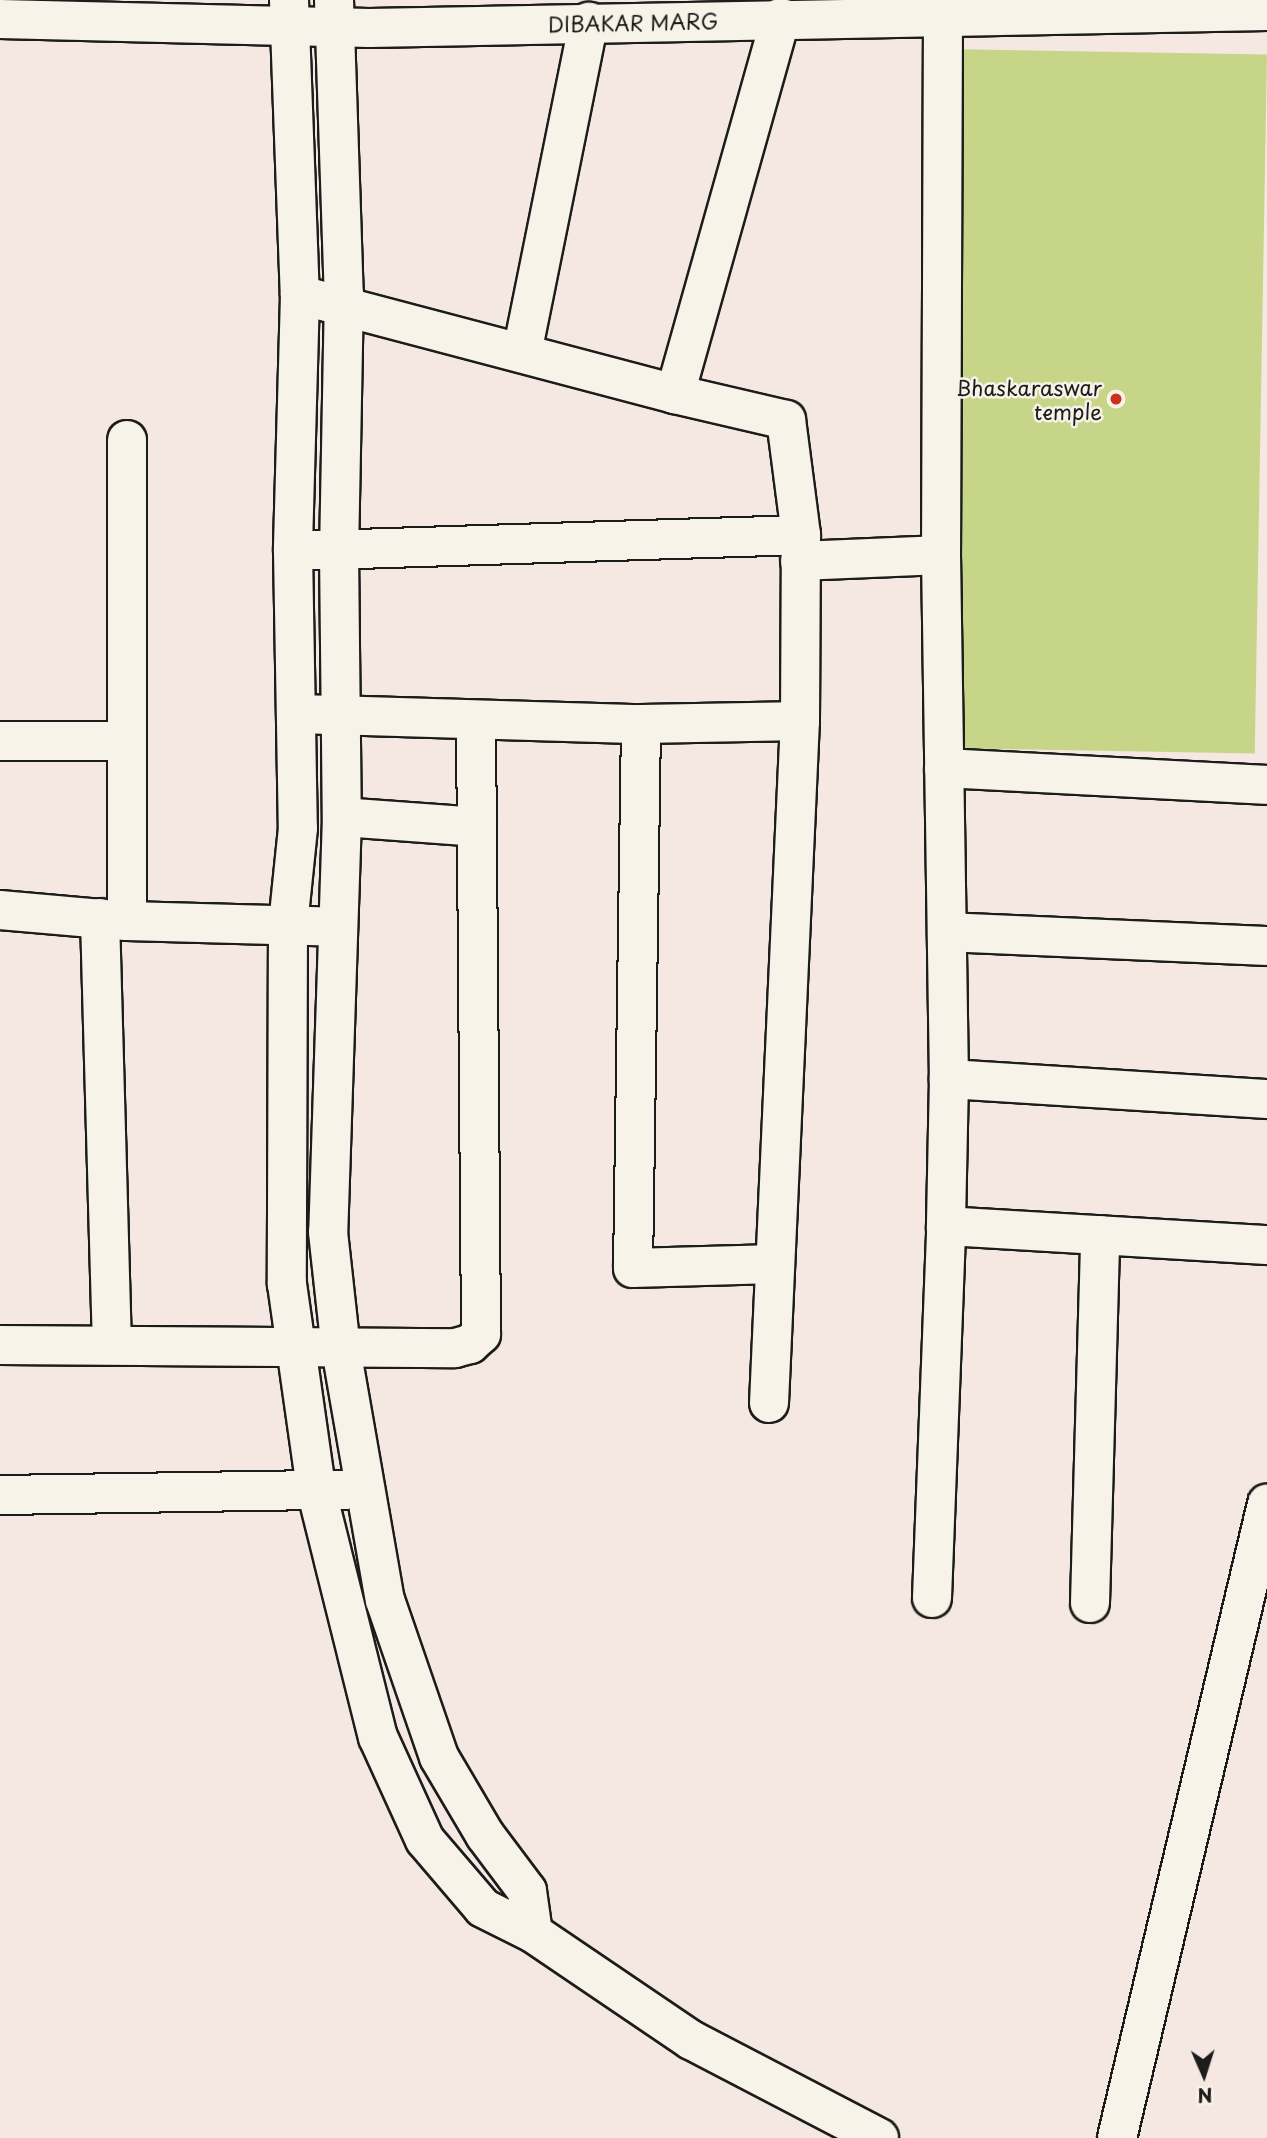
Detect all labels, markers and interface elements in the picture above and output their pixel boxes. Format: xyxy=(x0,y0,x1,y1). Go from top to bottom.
street label: DIBAKAR MARG xyxy=(546,8,720,36)
place label: Bhaskaraswar temple xyxy=(956,374,1102,424)
marker: Bhaskaraswar temple xyxy=(1108,391,1124,407)
north arrow xyxy=(1169,2040,1239,2110)
text: N xyxy=(1197,2082,1213,2110)

